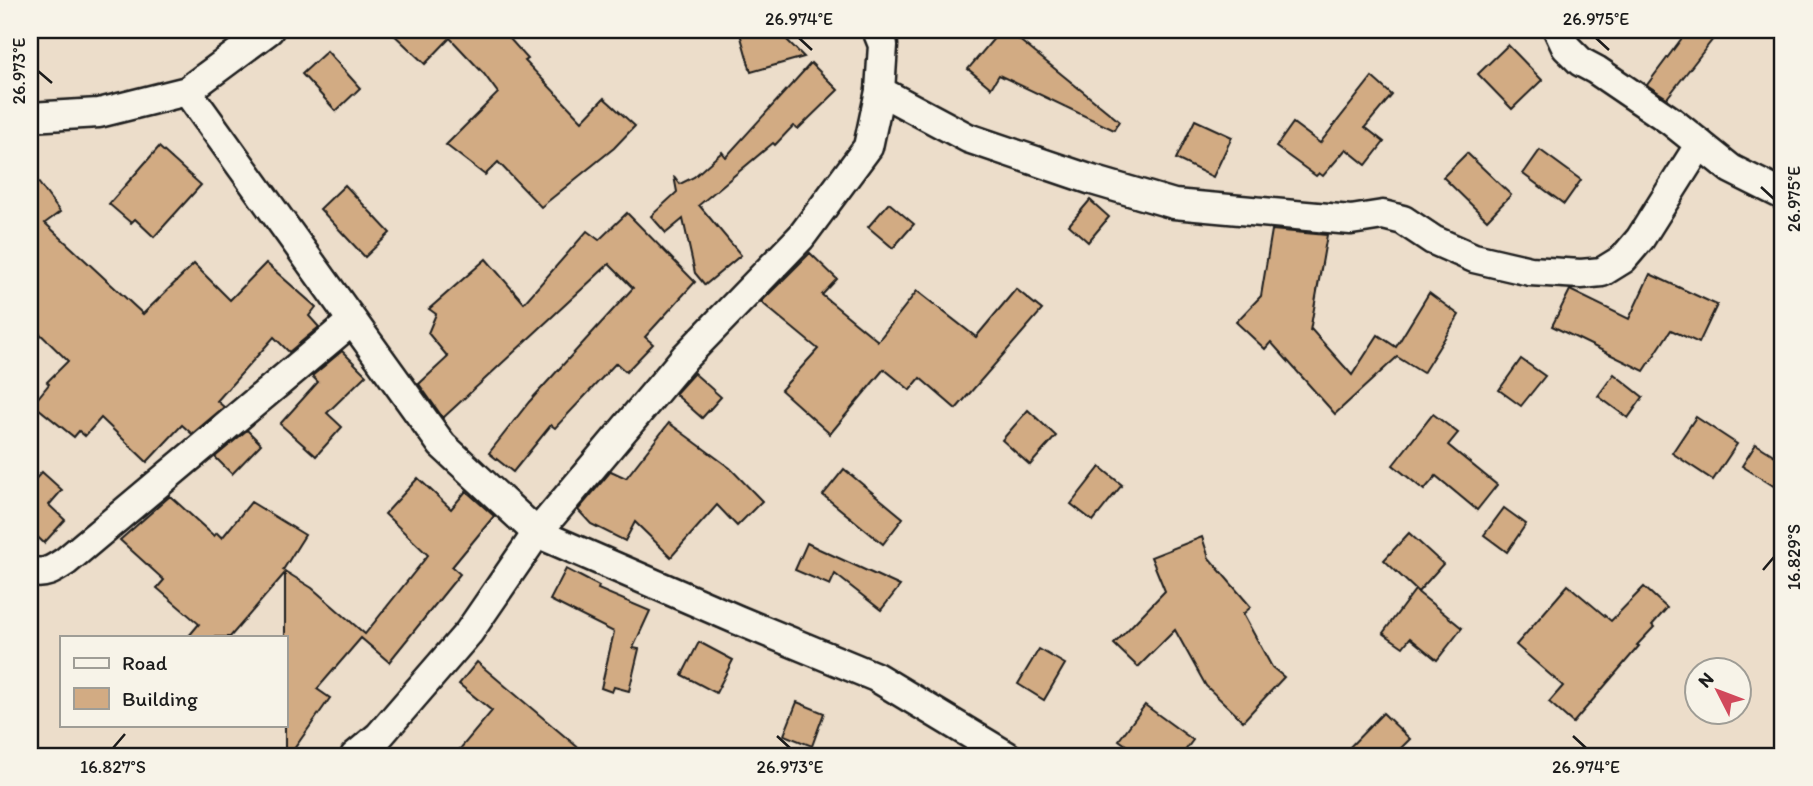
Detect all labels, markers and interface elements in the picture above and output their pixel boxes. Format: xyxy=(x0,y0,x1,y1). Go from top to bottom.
text: 26.974°E xyxy=(765,8,833,30)
text: 26.975°E xyxy=(1563,8,1629,30)
text: 26.973°E xyxy=(8,38,30,104)
text: 26.975°E xyxy=(1783,166,1805,232)
text: 16.829°S xyxy=(1783,524,1805,590)
legend xyxy=(60,636,287,726)
text: Road xyxy=(122,650,168,675)
north arrow xyxy=(1684,656,1754,726)
text: N xyxy=(1693,667,1719,692)
text: Building xyxy=(122,686,198,711)
text: 16.827°S xyxy=(80,756,146,778)
text: 26.973°E xyxy=(757,756,823,778)
text: 26.974°E xyxy=(1552,756,1620,778)

